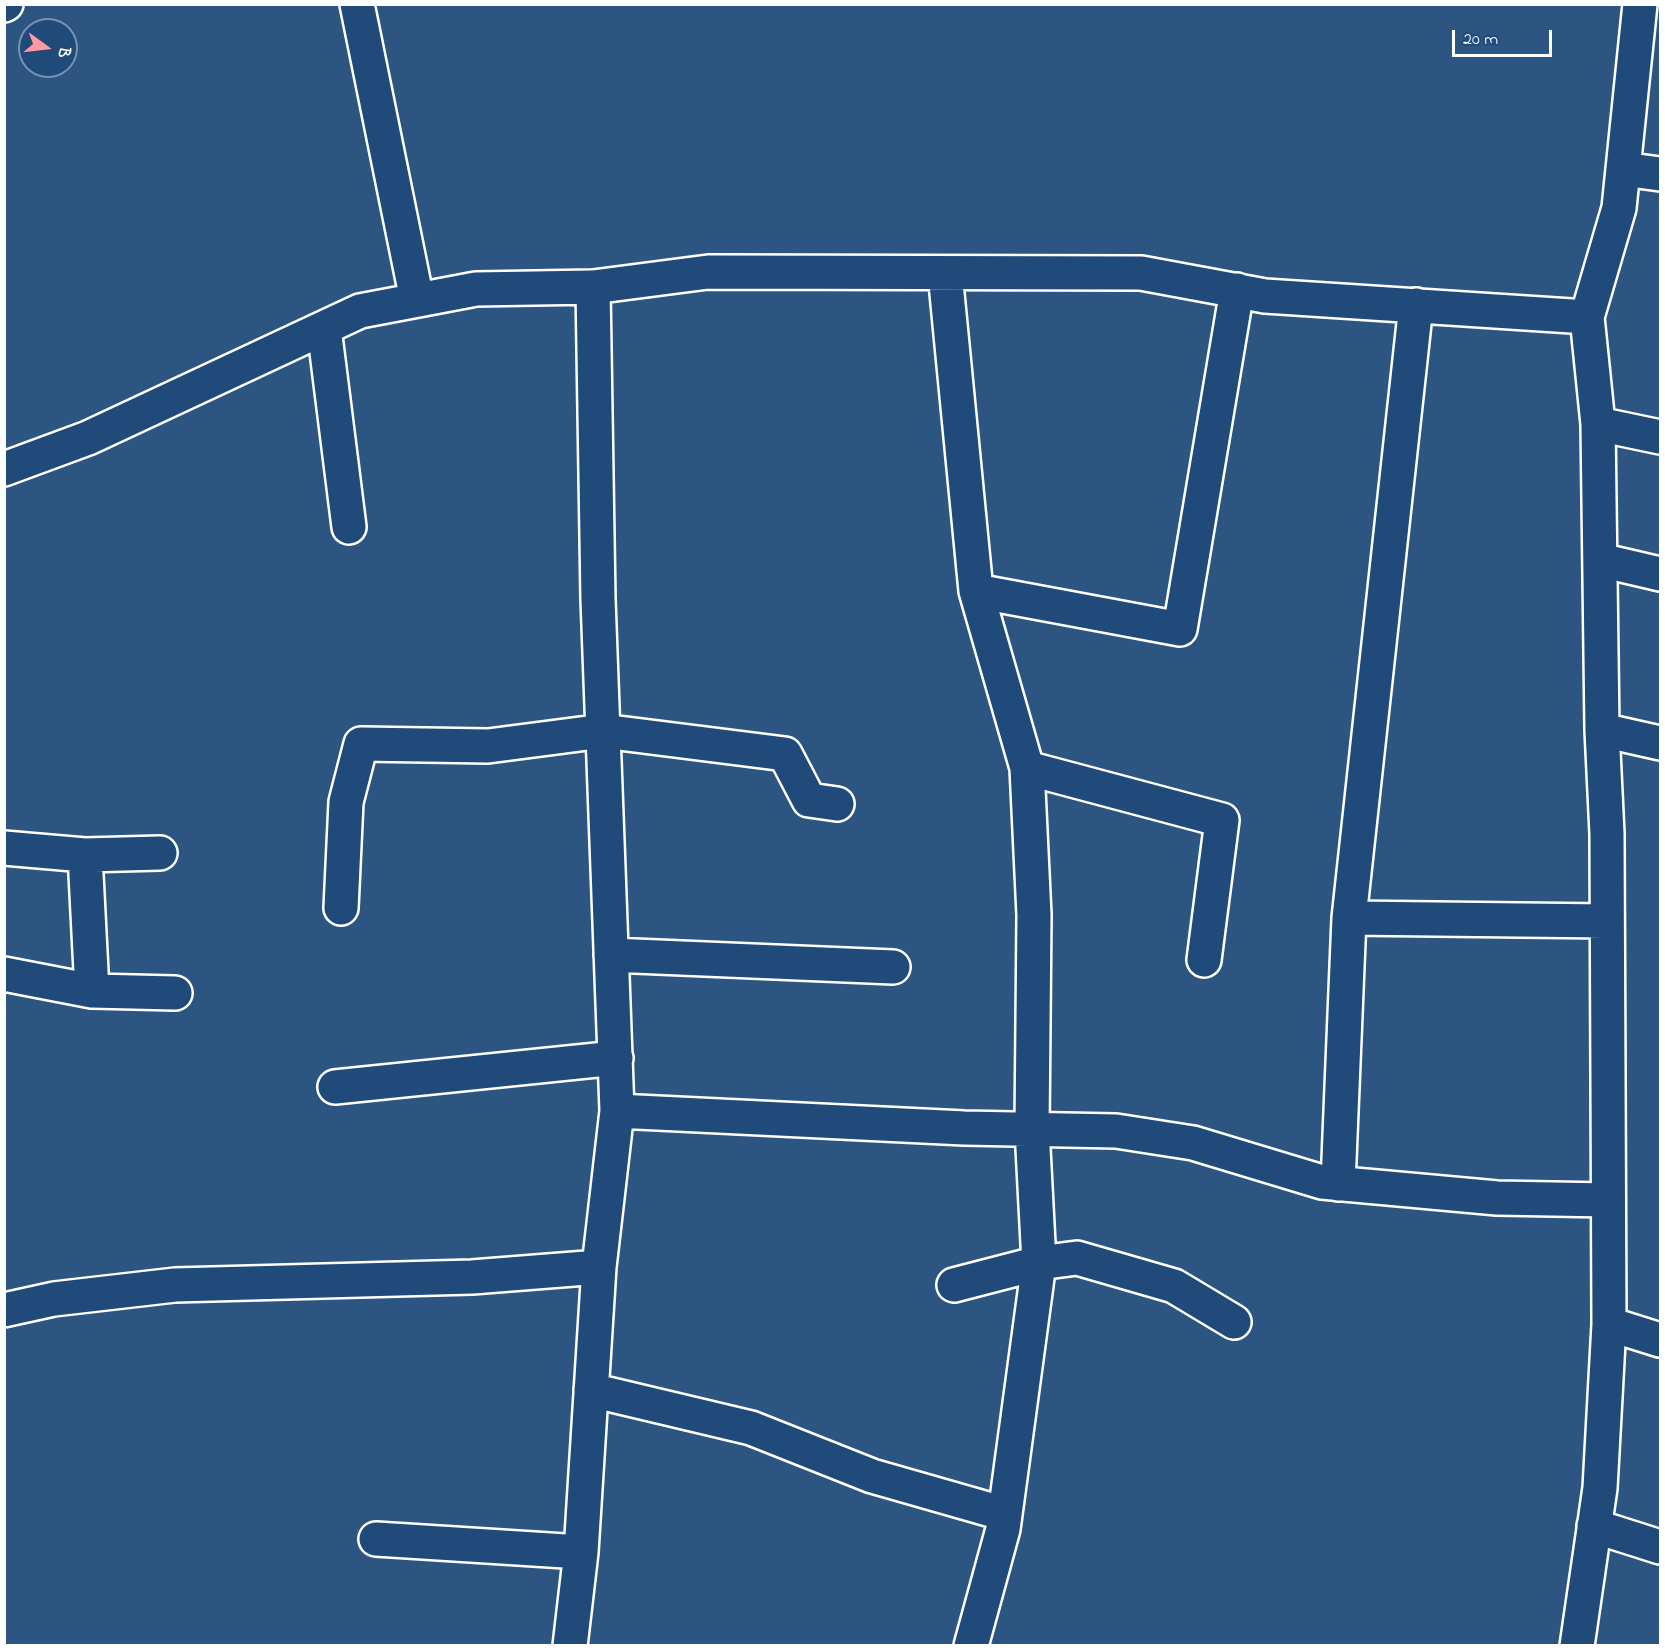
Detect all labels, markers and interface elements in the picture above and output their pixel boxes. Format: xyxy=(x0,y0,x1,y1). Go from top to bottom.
north arrow xyxy=(18,18,78,78)
scale bar xyxy=(1455,18,1556,56)
text: 20 m xyxy=(1463,27,1498,53)
text: B xyxy=(50,44,76,60)

